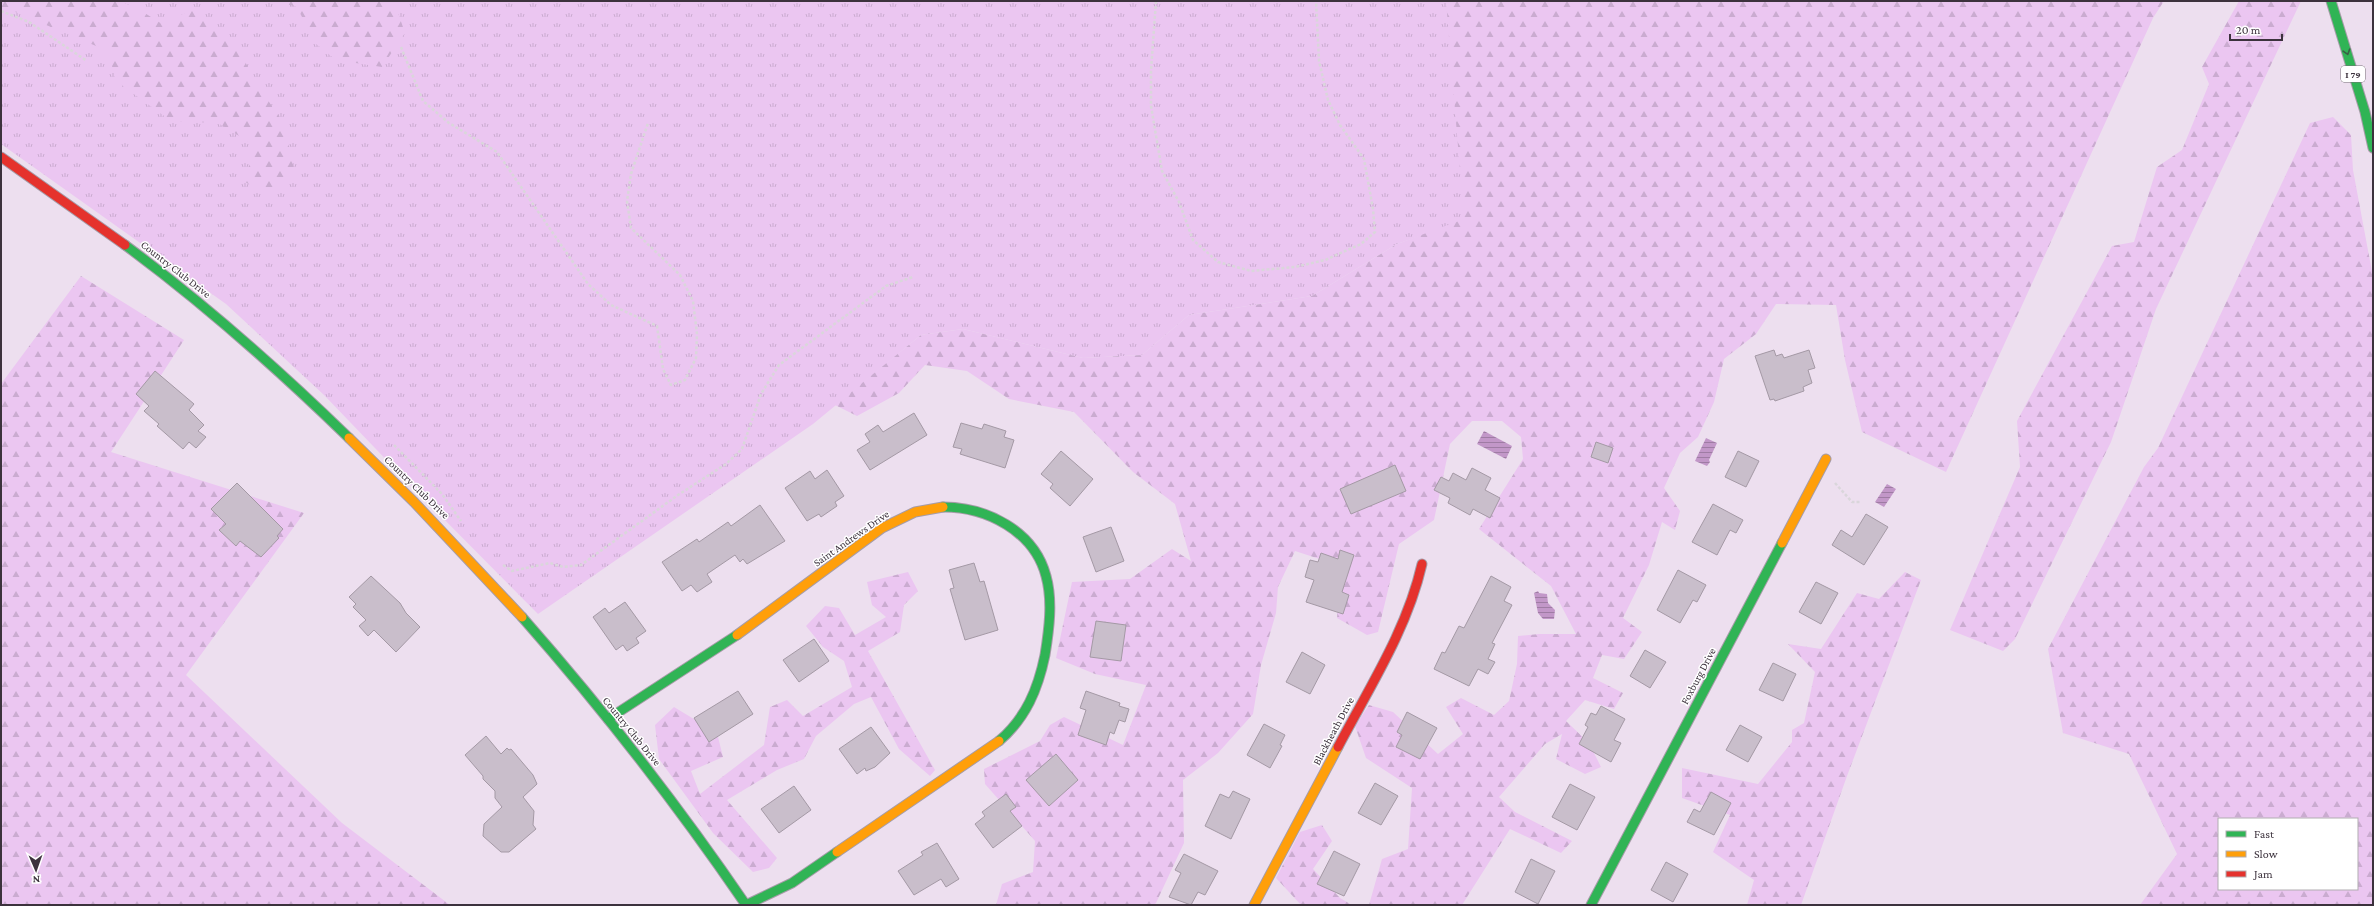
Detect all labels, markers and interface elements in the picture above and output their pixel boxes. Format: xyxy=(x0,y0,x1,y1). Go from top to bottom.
scale bar xyxy=(2230,16,2282,42)
text: 20 m xyxy=(2236,23,2261,37)
one-way arrow xyxy=(2342,48,2351,55)
road number: I 79 xyxy=(2341,66,2365,82)
street label: Country Club Drive xyxy=(138,238,213,301)
street label: Country Club Drive xyxy=(381,453,452,522)
street label: Saint Andrews Drive xyxy=(811,507,891,569)
street label: Foxburg Drive xyxy=(1678,646,1719,707)
street label: Country Club Drive xyxy=(600,694,664,769)
street label: Blackheath Drive xyxy=(1310,695,1356,767)
legend xyxy=(2218,818,2358,890)
text: Fast xyxy=(2254,827,2275,841)
text: Slow xyxy=(2254,847,2278,861)
north arrow xyxy=(16,850,56,890)
text: Jam xyxy=(2253,867,2273,881)
text: N xyxy=(32,874,40,886)

